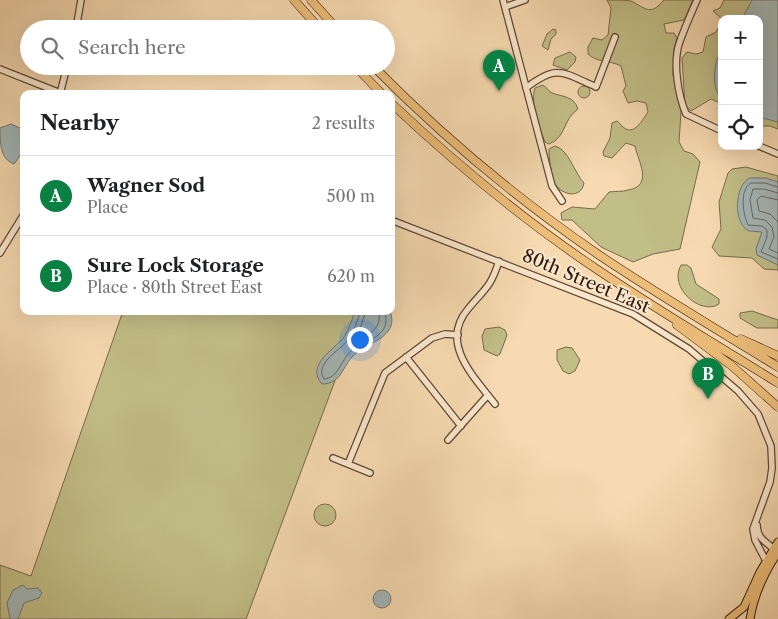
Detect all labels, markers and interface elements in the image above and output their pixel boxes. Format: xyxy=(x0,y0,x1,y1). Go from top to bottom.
map controls xyxy=(718,15,763,150)
button: + xyxy=(718,15,763,60)
search box xyxy=(20,20,395,75)
icon: search xyxy=(38,34,66,62)
text: Search here xyxy=(78,36,186,59)
pin: A xyxy=(483,50,515,91)
button: − xyxy=(718,60,763,105)
button: locate xyxy=(718,105,763,150)
text: Nearby xyxy=(40,110,119,135)
text: 2 results xyxy=(312,113,375,133)
text: Wagner Sod xyxy=(87,174,205,197)
text: A xyxy=(50,186,62,206)
text: 500 m xyxy=(327,186,375,206)
text: Place xyxy=(87,197,128,217)
street label: 80th Street East xyxy=(519,244,654,318)
text: Sure Lock Storage xyxy=(87,254,264,277)
text: B xyxy=(50,266,62,286)
text: 620 m xyxy=(327,266,375,286)
text: Place · 80th Street East xyxy=(87,277,262,297)
your location xyxy=(347,327,373,353)
pin: B xyxy=(692,358,724,399)

